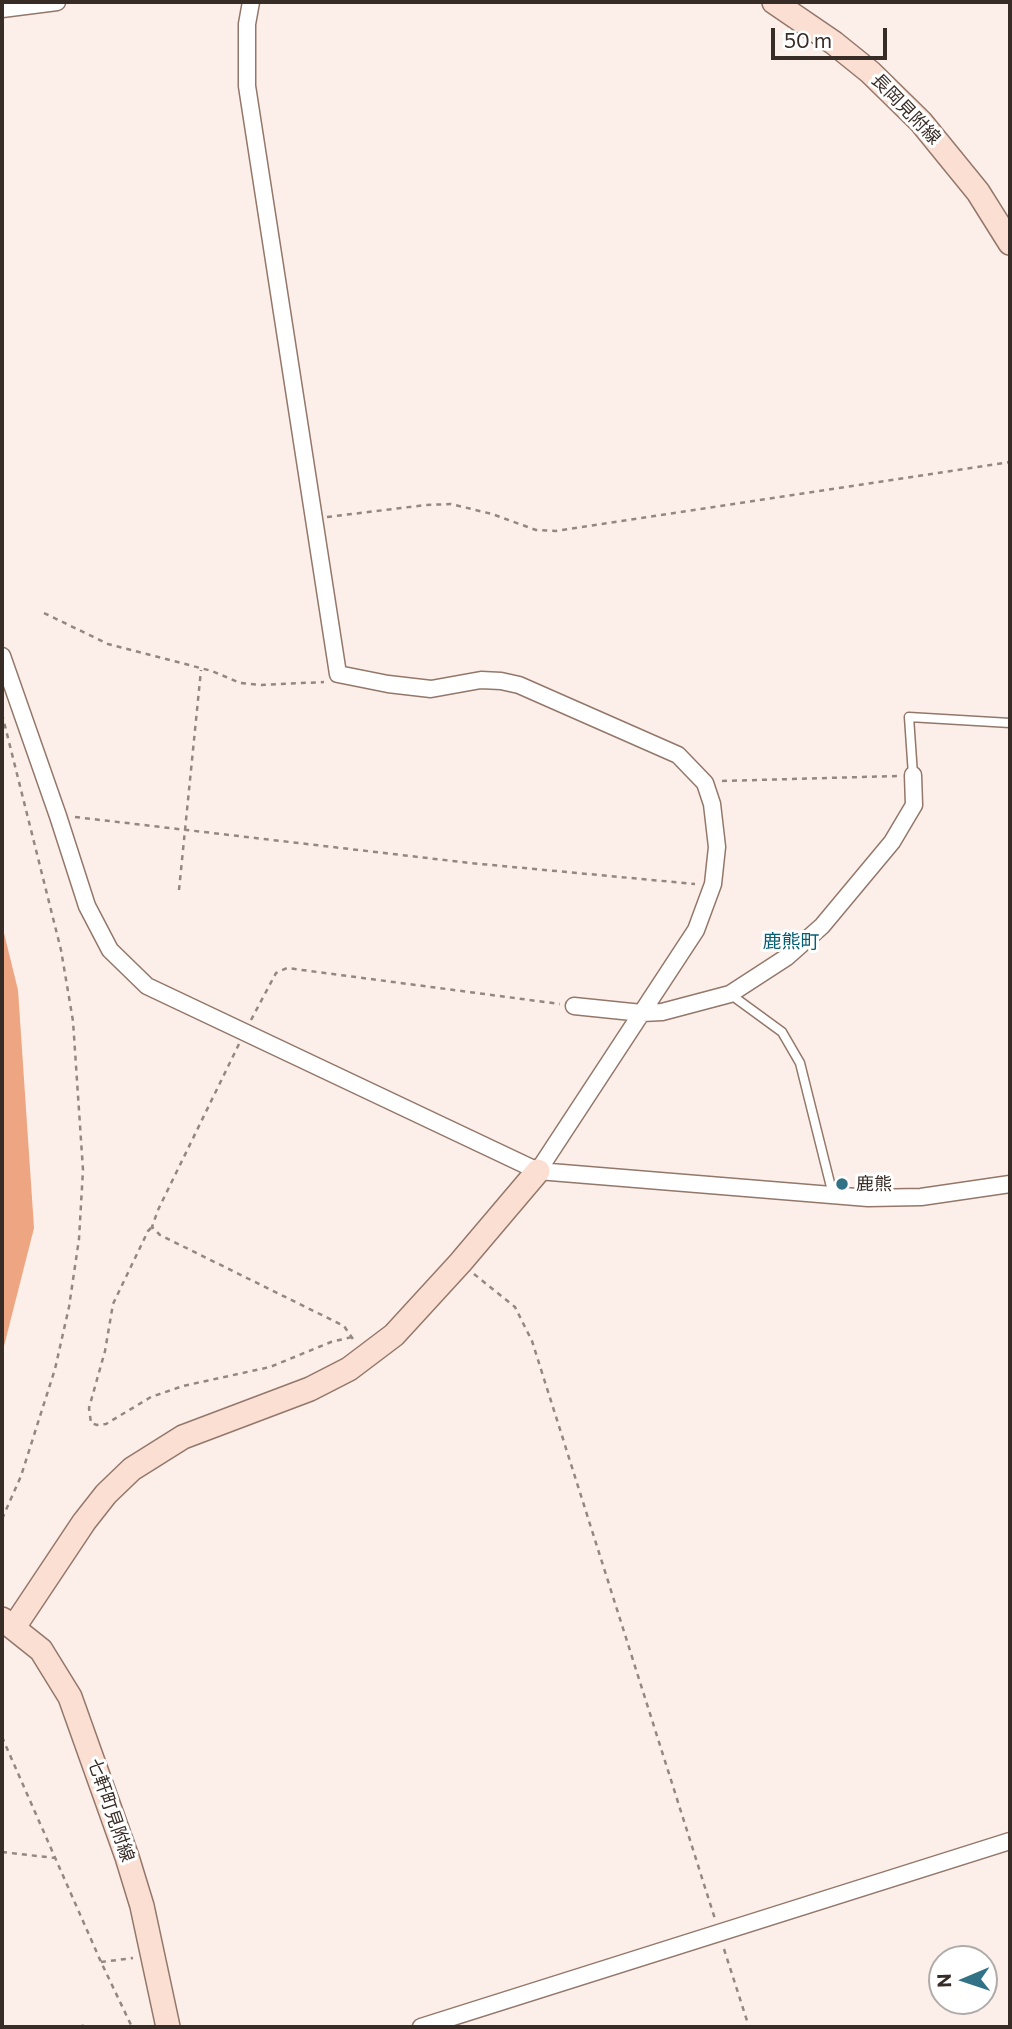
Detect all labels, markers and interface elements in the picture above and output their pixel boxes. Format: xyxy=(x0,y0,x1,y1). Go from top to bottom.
scale bar xyxy=(774,14,890,58)
text: 50 m xyxy=(784,27,832,52)
street label: 長岡見附線 xyxy=(867,69,945,149)
district label: 鹿熊町 xyxy=(763,931,819,953)
place label: 鹿熊 xyxy=(856,1173,892,1195)
marker: 鹿熊 xyxy=(834,1176,850,1192)
street label: 七軒町見附線 xyxy=(83,1755,139,1865)
north arrow xyxy=(928,1945,998,2015)
text: N xyxy=(932,1973,955,1988)

